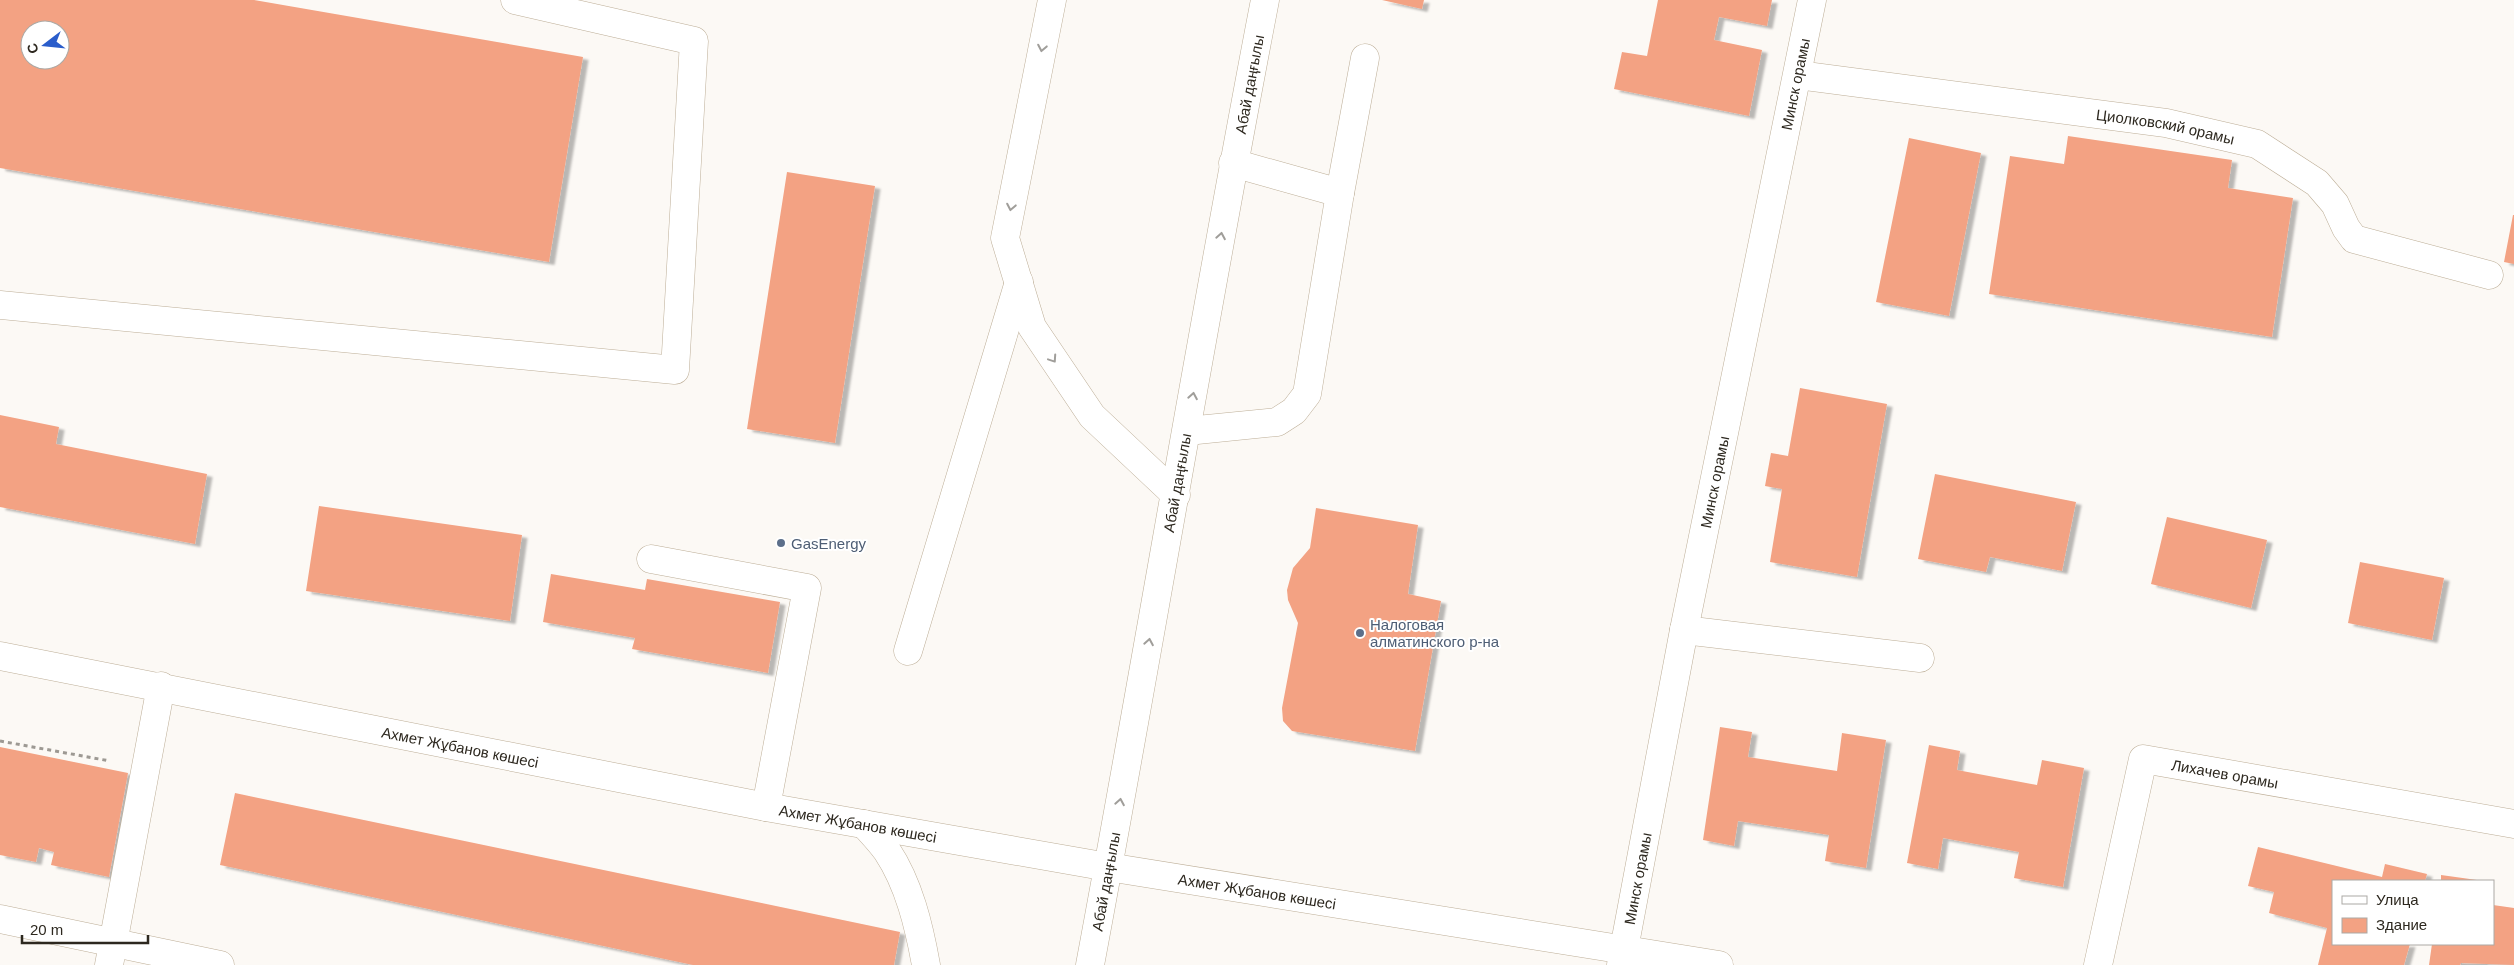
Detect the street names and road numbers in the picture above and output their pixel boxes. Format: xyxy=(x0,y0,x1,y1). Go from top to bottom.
street label: Абай даңғылы xyxy=(1231,33,1267,135)
street label: Минск орамы xyxy=(1777,36,1813,132)
street label: Циолковский орамы xyxy=(2095,105,2236,147)
street label: Абай даңғылы xyxy=(1160,432,1194,534)
street label: Минск орамы xyxy=(1696,434,1732,529)
street label: Ахмет Жұбанов көшесі xyxy=(380,723,540,770)
street label: Лихачев орамы xyxy=(2170,756,2280,791)
street label: Ахмет Жұбанов көшесі xyxy=(778,801,938,845)
street label: Абай даңғылы xyxy=(1088,831,1123,932)
street label: Минск орамы xyxy=(1620,831,1654,926)
street label: Ахмет Жұбанов көшесі xyxy=(1177,870,1337,912)

